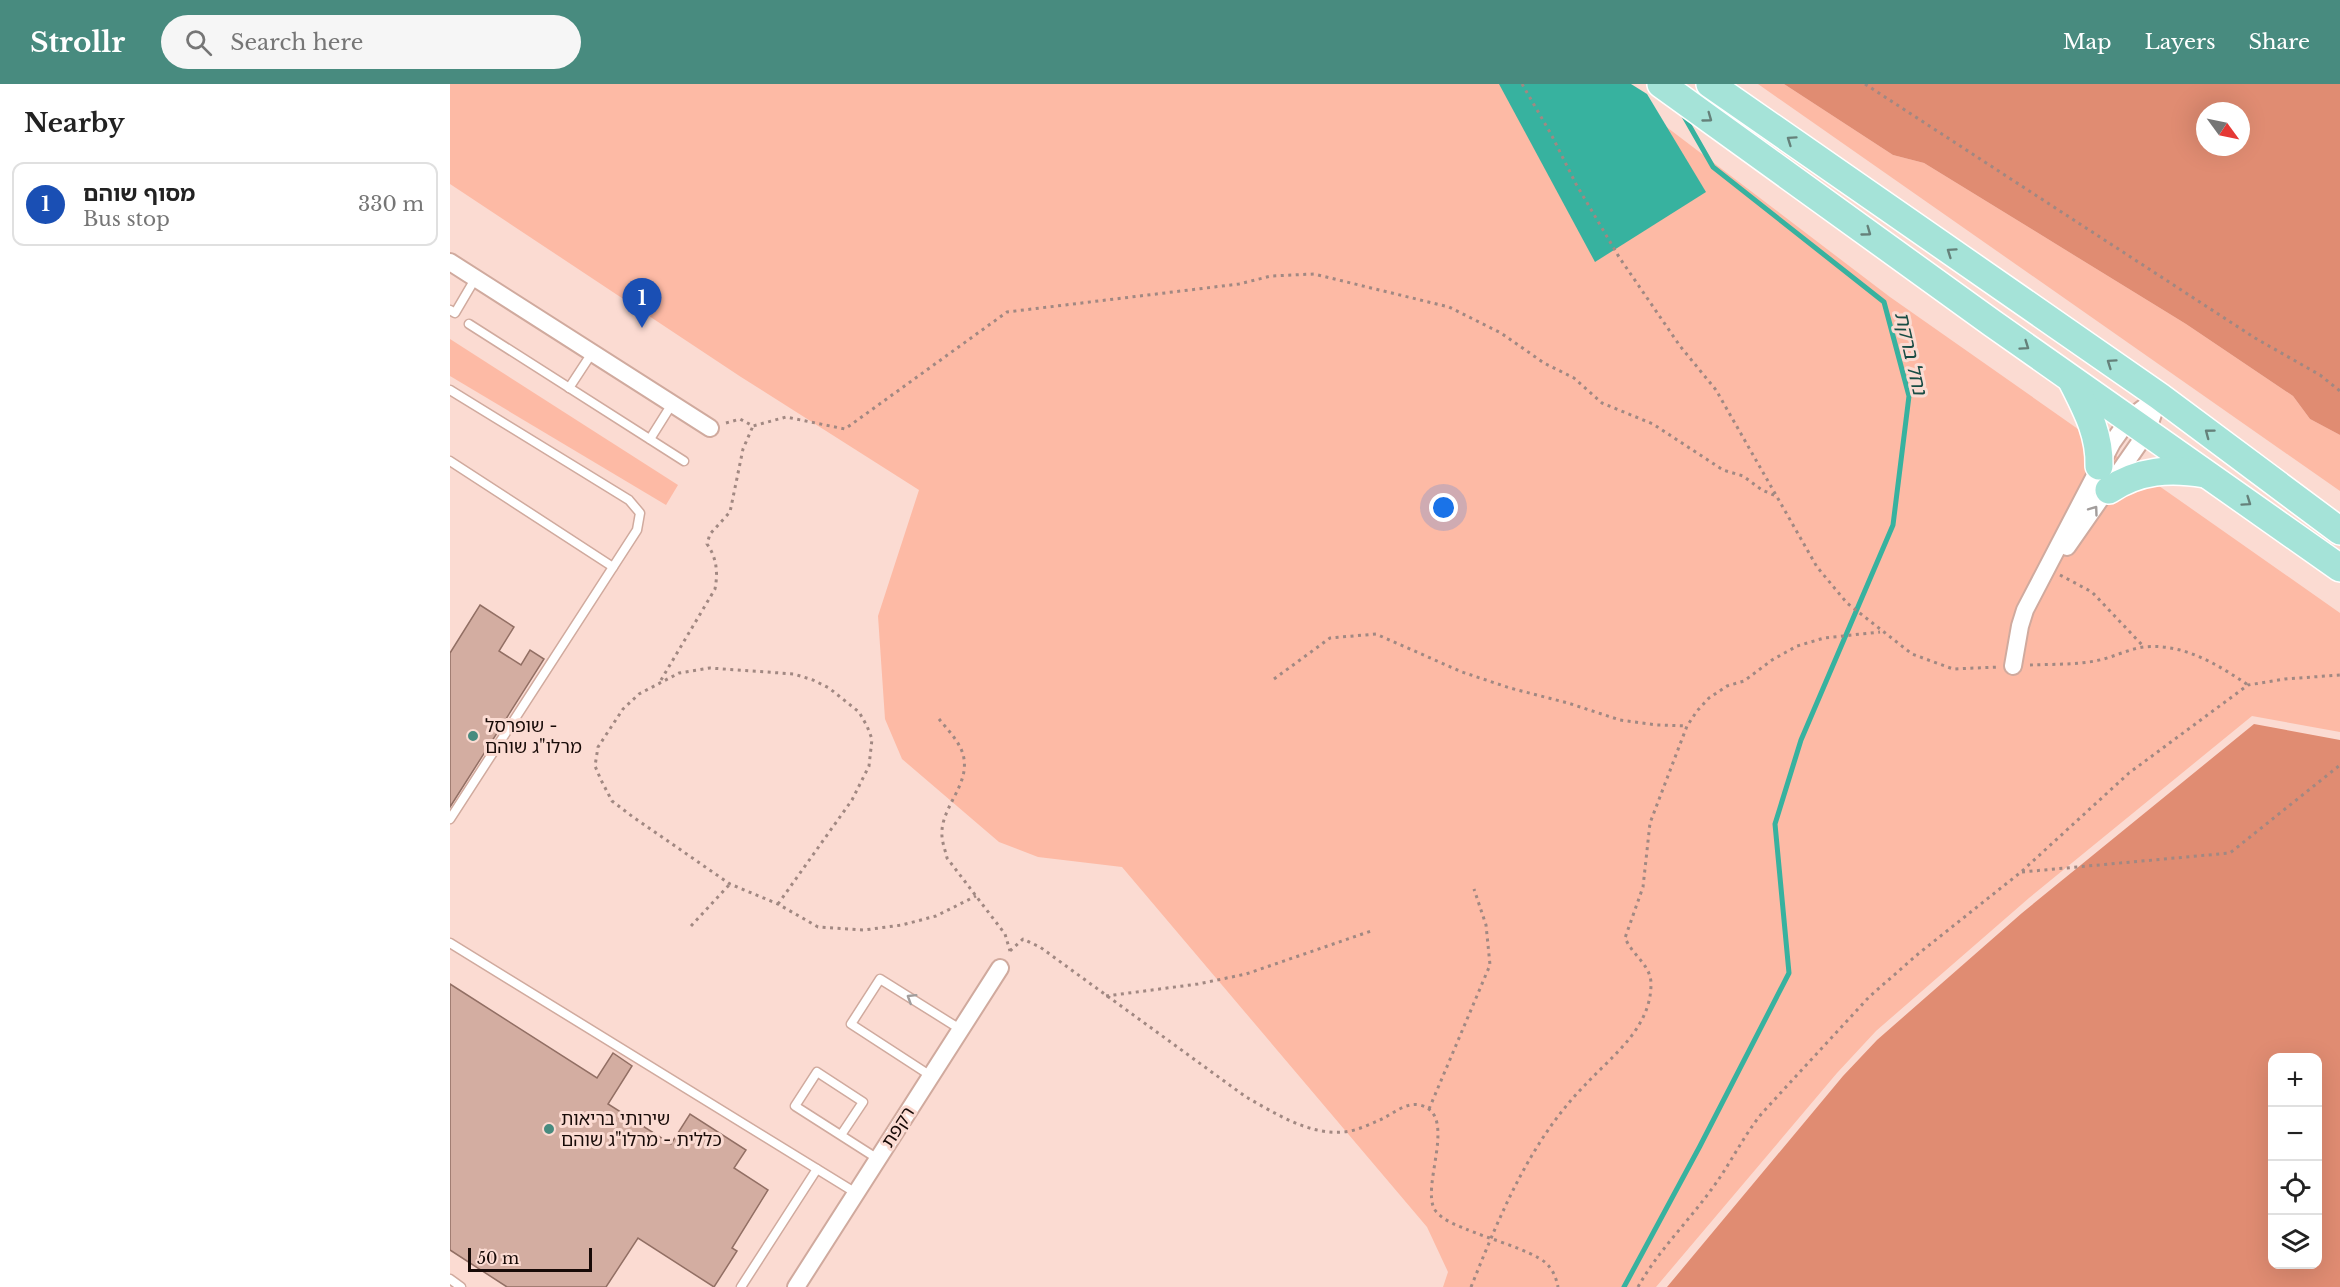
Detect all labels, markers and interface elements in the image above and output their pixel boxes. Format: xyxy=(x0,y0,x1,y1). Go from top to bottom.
search box xyxy=(161,15,581,69)
text: Strollr xyxy=(30,25,125,60)
icon: search xyxy=(182,26,215,59)
text: Search here xyxy=(230,29,363,56)
text: Map xyxy=(2063,29,2112,55)
text: Layers xyxy=(2145,29,2216,55)
text: Share xyxy=(2249,29,2310,55)
north arrow xyxy=(2196,102,2250,156)
text: Nearby xyxy=(24,107,125,139)
one-way arrow xyxy=(1702,111,1713,122)
one-way arrow xyxy=(1787,136,1798,147)
text: מסוף שוהם xyxy=(83,180,195,207)
text: 1 xyxy=(41,192,50,216)
text: 330 m xyxy=(358,192,424,216)
text: Bus stop xyxy=(83,207,170,231)
one-way arrow xyxy=(1860,225,1871,236)
one-way arrow xyxy=(1947,248,1958,259)
pin: 1 xyxy=(622,278,662,328)
water label: נחל ברקת xyxy=(1890,309,1933,398)
one-way arrow xyxy=(2018,339,2029,350)
one-way arrow xyxy=(2107,359,2118,370)
one-way arrow xyxy=(2205,430,2216,441)
your location xyxy=(1429,493,1458,522)
one-way arrow xyxy=(2240,495,2251,506)
one-way arrow xyxy=(2087,505,2098,516)
place label: שופרסל - מרלו"ג שוהם xyxy=(485,715,582,758)
marker: שופרסל - מרלו"ג שוהם xyxy=(466,729,480,743)
one-way arrow xyxy=(907,994,918,1005)
map controls xyxy=(2268,1053,2322,1269)
button: + xyxy=(2268,1053,2322,1107)
street label: רקפת xyxy=(877,1103,919,1151)
button: − xyxy=(2268,1107,2322,1161)
place label: שירותי בריאות כללית - מרלו"ג שוהם xyxy=(561,1108,722,1151)
marker: שירותי בריאות כללית - מרלו"ג שוהם xyxy=(542,1122,556,1136)
button: locate xyxy=(2268,1161,2322,1215)
button: layers xyxy=(2268,1215,2322,1269)
scale bar xyxy=(468,1245,592,1272)
text: 50 m xyxy=(477,1248,519,1268)

